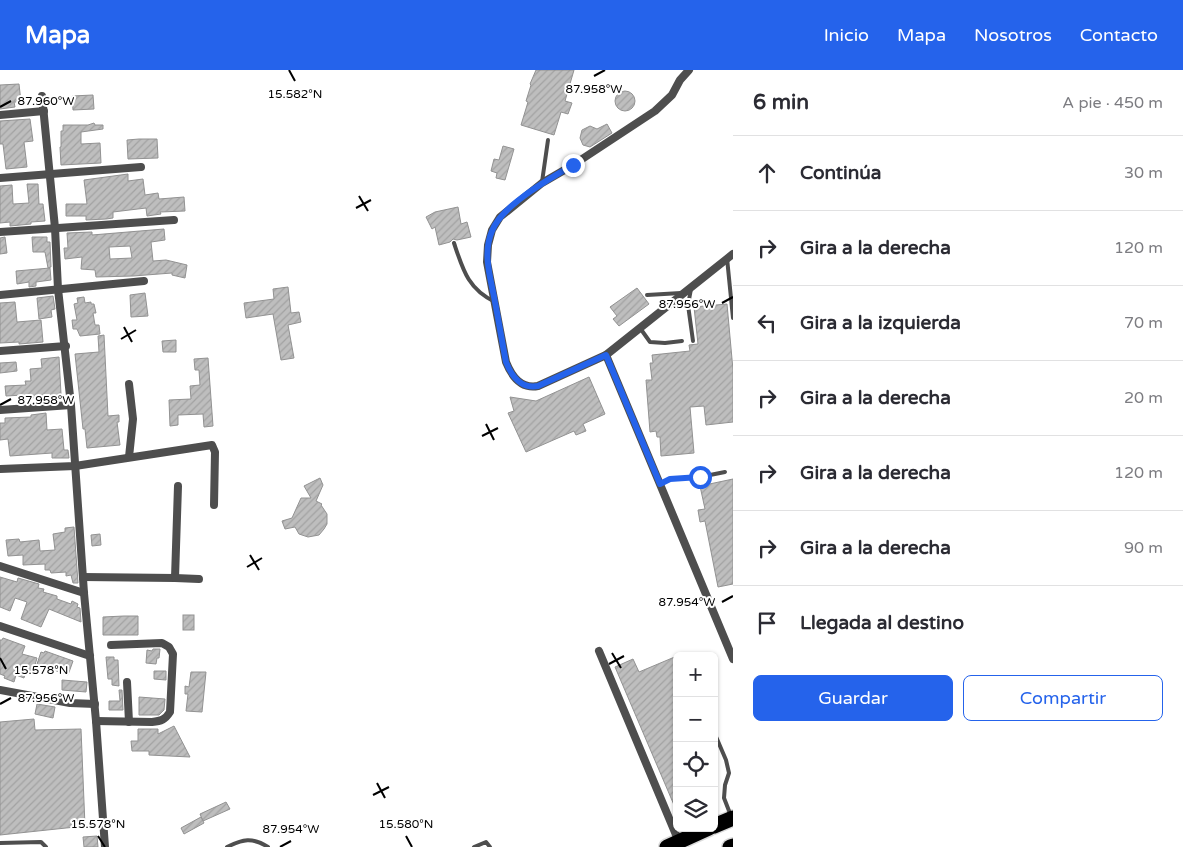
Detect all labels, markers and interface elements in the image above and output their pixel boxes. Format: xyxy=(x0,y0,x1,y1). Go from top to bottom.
text: Mapa xyxy=(25,21,90,50)
text: Inicio xyxy=(824,24,869,46)
text: Mapa xyxy=(897,24,946,46)
text: Nosotros xyxy=(974,24,1052,46)
text: Contacto xyxy=(1080,24,1158,46)
text: 87.958°W xyxy=(566,82,622,96)
text: 15.582°N xyxy=(268,87,322,101)
text: 6 min xyxy=(753,90,809,115)
text: A pie · 450 m xyxy=(1062,93,1163,113)
text: 87.960°W xyxy=(18,94,74,108)
route end xyxy=(562,154,585,177)
icon: ahead xyxy=(753,159,781,187)
text: Continúa xyxy=(800,162,882,184)
text: 30 m xyxy=(1124,163,1163,183)
icon: right xyxy=(753,234,781,262)
text: Gira a la derecha xyxy=(800,237,951,259)
text: 120 m xyxy=(1114,238,1163,258)
text: 87.956°W xyxy=(659,297,715,311)
icon: left xyxy=(753,309,781,337)
text: Gira a la izquierda xyxy=(800,312,961,334)
text: 70 m xyxy=(1124,313,1163,333)
icon: right xyxy=(753,384,781,412)
text: Gira a la derecha xyxy=(800,387,951,409)
text: 20 m xyxy=(1124,388,1163,408)
text: 87.958°W xyxy=(18,393,74,407)
icon: right xyxy=(753,459,781,487)
text: Gira a la derecha xyxy=(800,462,951,484)
text: 120 m xyxy=(1114,463,1163,483)
route start xyxy=(689,466,712,489)
icon: right xyxy=(753,534,781,562)
text: Gira a la derecha xyxy=(800,537,951,559)
text: 90 m xyxy=(1124,538,1163,558)
text: 87.954°W xyxy=(659,595,715,609)
icon: arrive xyxy=(753,609,781,637)
text: Llegada al destino xyxy=(800,612,964,634)
map controls xyxy=(673,652,718,832)
button: + xyxy=(673,652,718,697)
text: 15.578°N xyxy=(14,663,68,677)
button: Guardar xyxy=(753,675,953,721)
button: Compartir xyxy=(963,675,1163,721)
text: 87.956°W xyxy=(18,691,74,705)
button: − xyxy=(673,697,718,742)
button: locate xyxy=(673,742,718,787)
button: layers xyxy=(673,787,718,832)
text: 15.578°N xyxy=(71,817,125,831)
text: 15.580°N xyxy=(379,817,433,831)
text: 87.954°W xyxy=(263,822,319,836)

